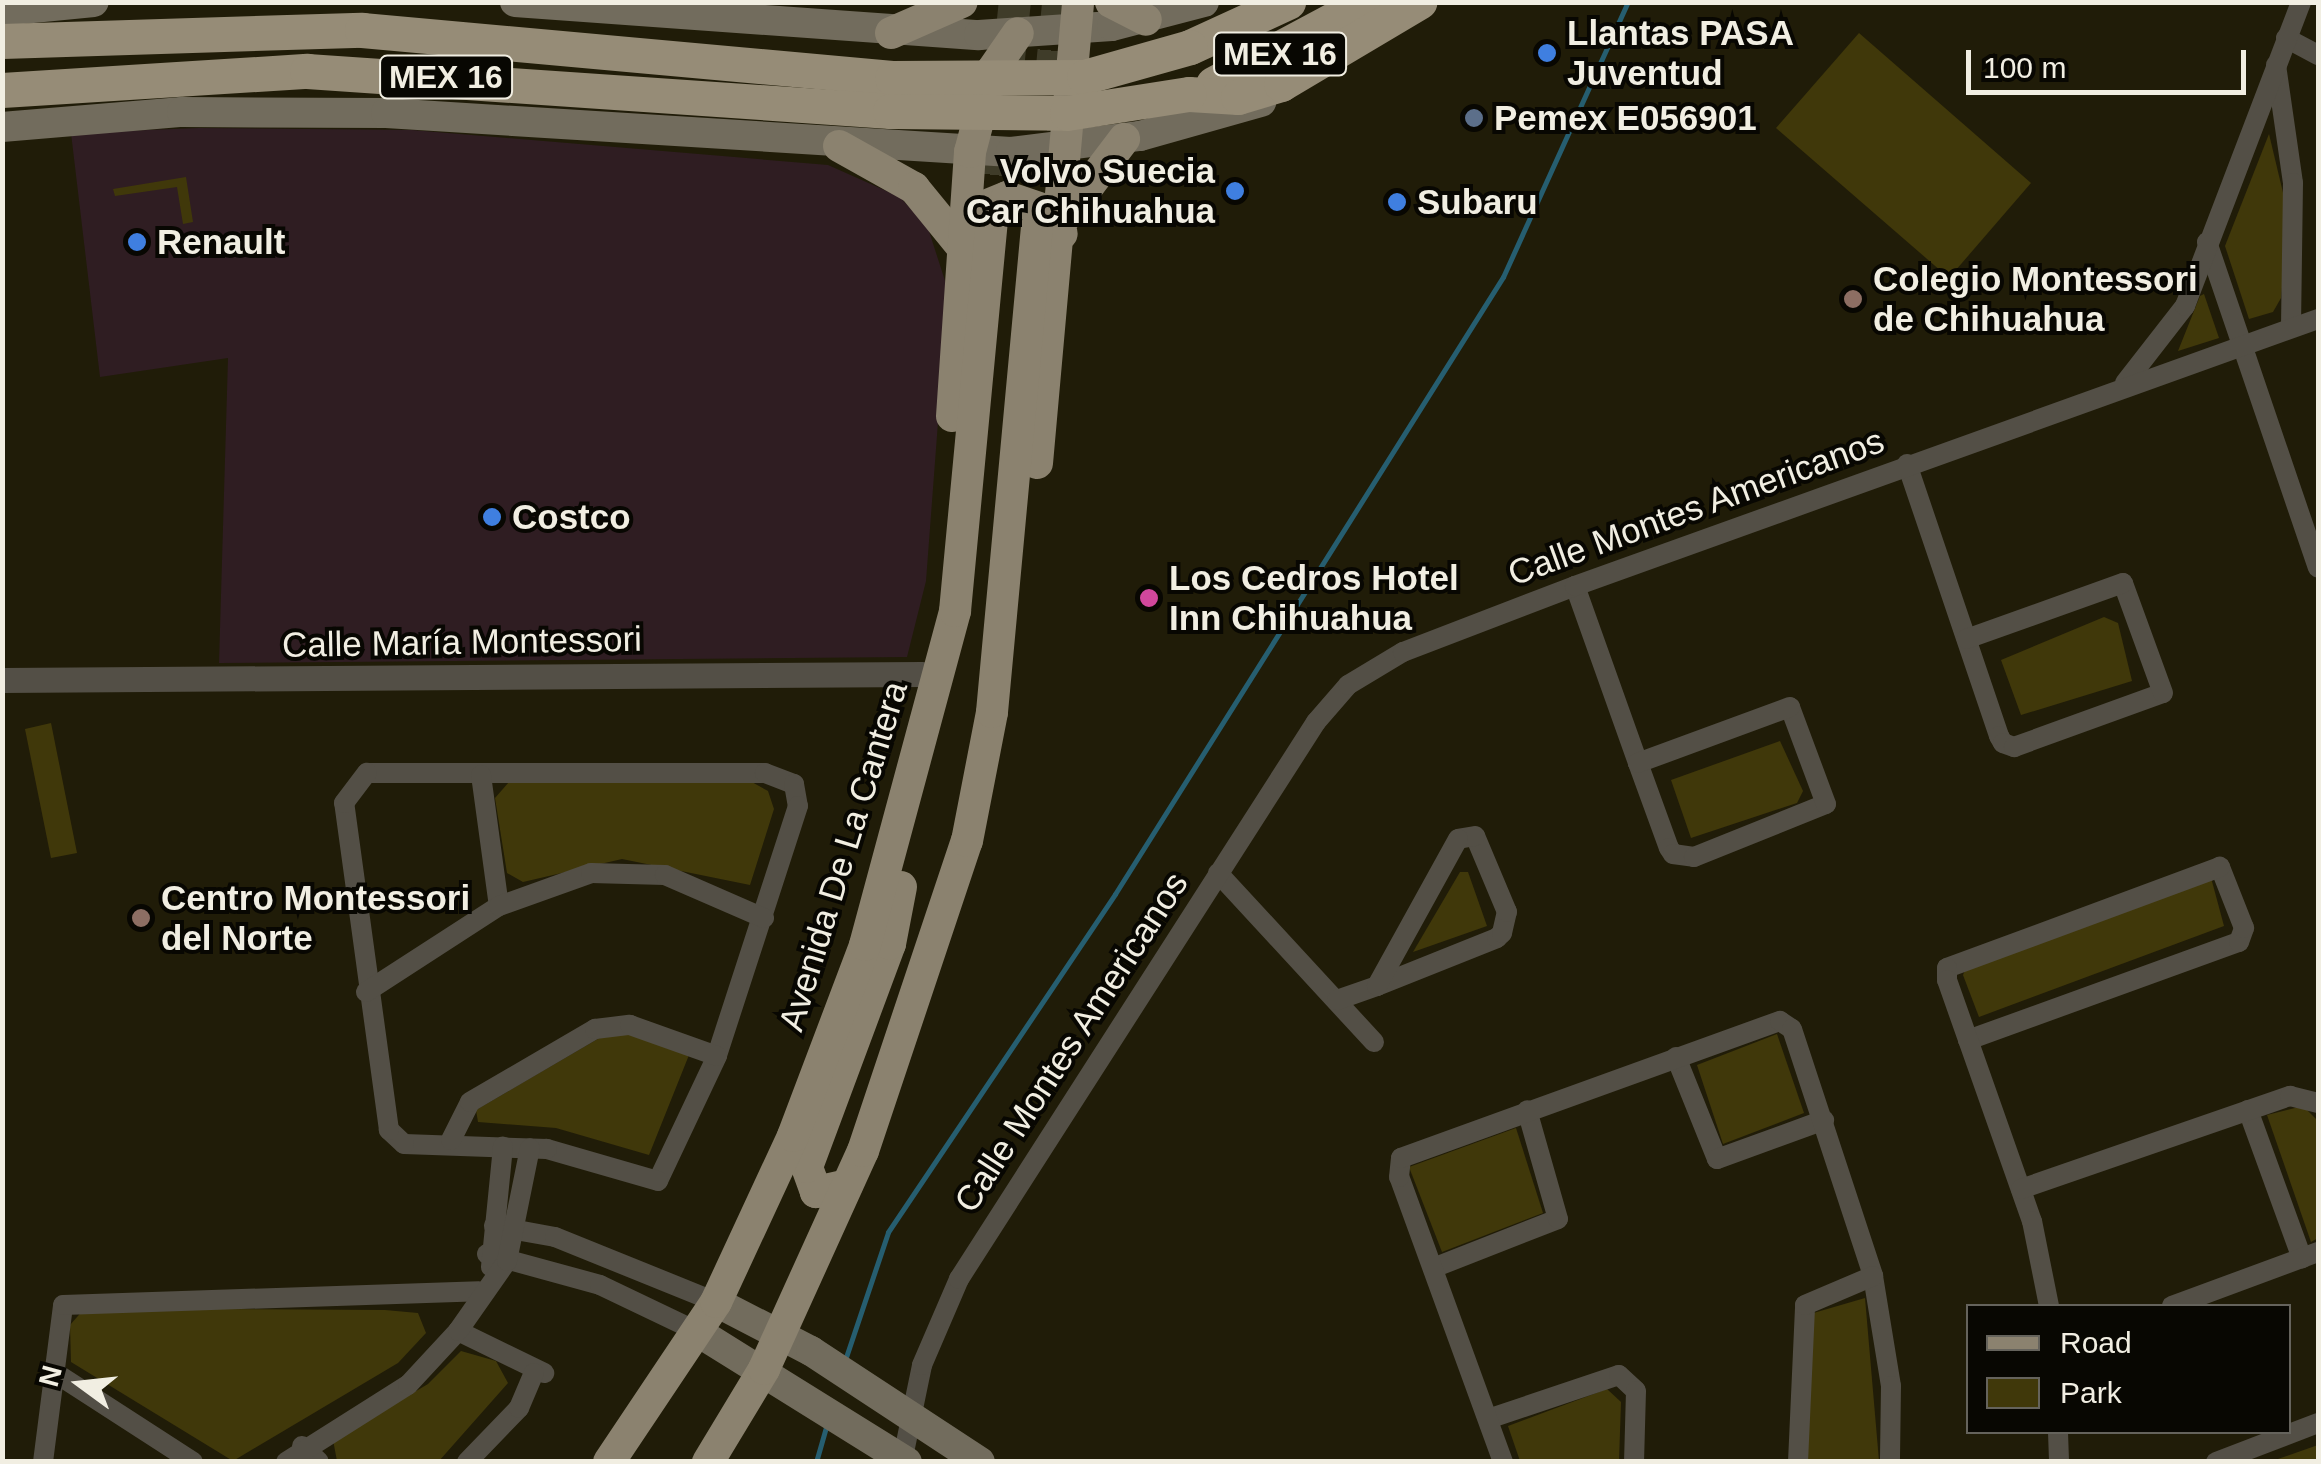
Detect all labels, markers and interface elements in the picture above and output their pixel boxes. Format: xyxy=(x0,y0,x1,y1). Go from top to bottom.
place label: Llantas PASA Juventud xyxy=(1567,12,1794,94)
road number: MEX 16 xyxy=(1212,27,1348,81)
scale bar xyxy=(1971,30,2251,92)
marker: Llantas PASA Juventud xyxy=(1536,42,1558,64)
road number: MEX 16 xyxy=(378,50,514,104)
text: 100 m xyxy=(1983,51,2066,84)
place label: Pemex E056901 xyxy=(1494,97,1757,139)
marker: Pemex E056901 xyxy=(1463,107,1485,129)
place label: Volvo Suecia Car Chihuahua xyxy=(966,150,1215,232)
marker: Volvo Suecia Car Chihuahua xyxy=(1224,180,1246,202)
place label: Subaru xyxy=(1417,181,1538,223)
marker: Subaru xyxy=(1386,191,1408,213)
place label: Renault xyxy=(157,221,285,263)
marker: Renault xyxy=(126,231,148,253)
place label: Colegio Montessori de Chihuahua xyxy=(1873,258,2198,340)
marker: Colegio Montessori de Chihuahua xyxy=(1842,288,1864,310)
street label: Calle Montes Americanos xyxy=(1501,419,1891,595)
place label: Costco xyxy=(512,496,631,538)
marker: Costco xyxy=(481,506,503,528)
place label: Los Cedros Hotel Inn Chihuahua xyxy=(1169,557,1459,639)
marker: Los Cedros Hotel Inn Chihuahua xyxy=(1138,587,1160,609)
street label: Calle María Montessori xyxy=(282,618,642,666)
street label: Avenida De La Cantera xyxy=(770,676,916,1036)
street label: Calle Montes Americanos xyxy=(945,863,1197,1221)
place label: Centro Montessori del Norte xyxy=(161,877,470,959)
marker: Centro Montessori del Norte xyxy=(130,907,152,929)
legend xyxy=(1966,1304,2291,1434)
text: Road xyxy=(2060,1326,2132,1359)
north arrow xyxy=(30,1334,130,1434)
text: N xyxy=(33,1362,68,1390)
text: Park xyxy=(2060,1376,2122,1409)

